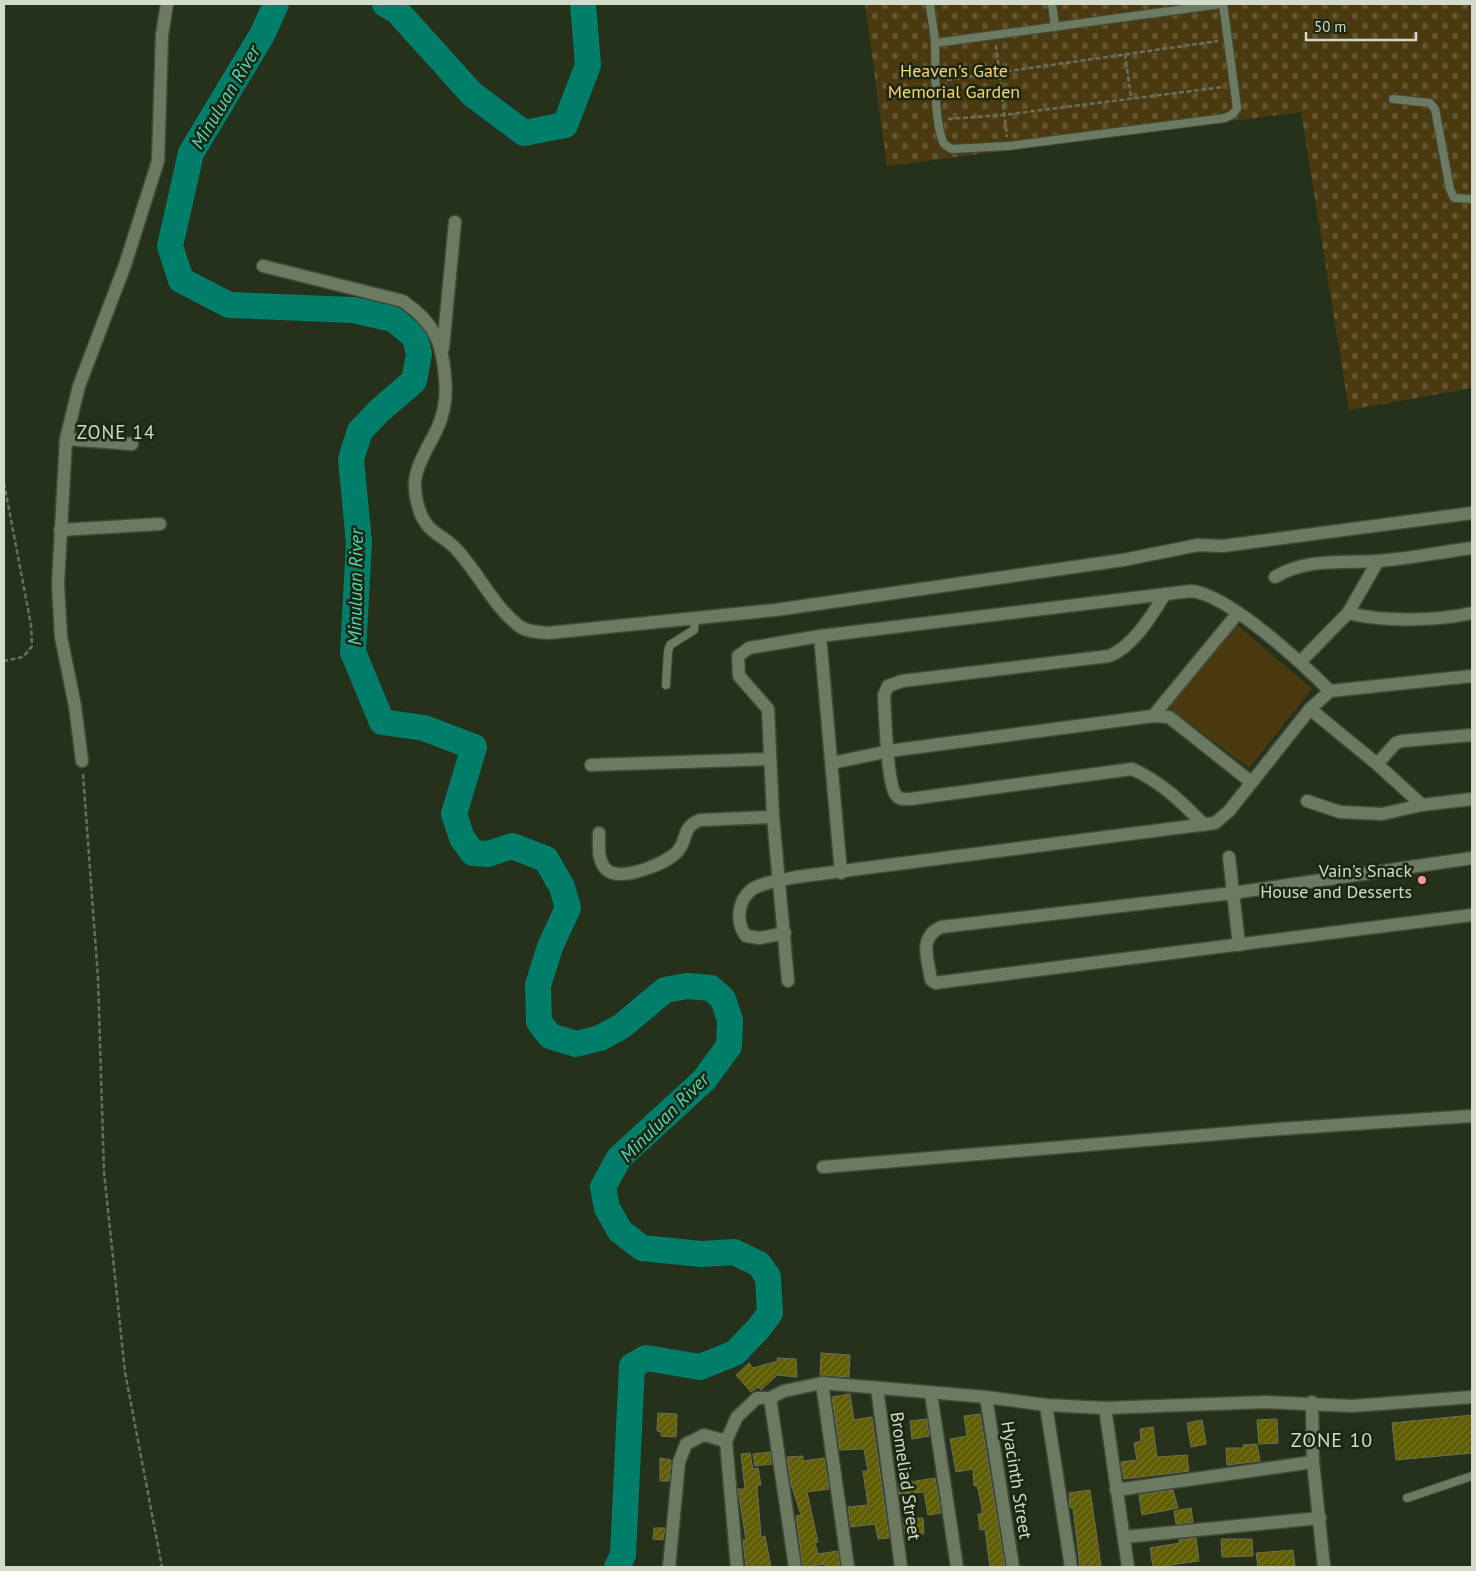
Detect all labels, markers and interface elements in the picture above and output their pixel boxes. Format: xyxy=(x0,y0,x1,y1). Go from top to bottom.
scale bar xyxy=(1306,10,1416,42)
text: 50 m xyxy=(1314,17,1347,36)
water label: Minuluan River xyxy=(185,39,266,153)
park label: Heaven's Gate Memorial Garden xyxy=(888,59,1020,103)
district label: ZONE 14 xyxy=(77,420,155,444)
water label: Minuluan River xyxy=(342,527,368,645)
place label: Vain's Snack House and Desserts xyxy=(1260,859,1412,903)
marker: Vain's Snack House and Desserts xyxy=(1416,874,1428,886)
water label: Minuluan River xyxy=(614,1066,715,1167)
street label: Bromeliad Street xyxy=(886,1410,926,1542)
street label: Hyacinth Street xyxy=(996,1419,1038,1541)
district label: ZONE 10 xyxy=(1291,1427,1373,1453)

